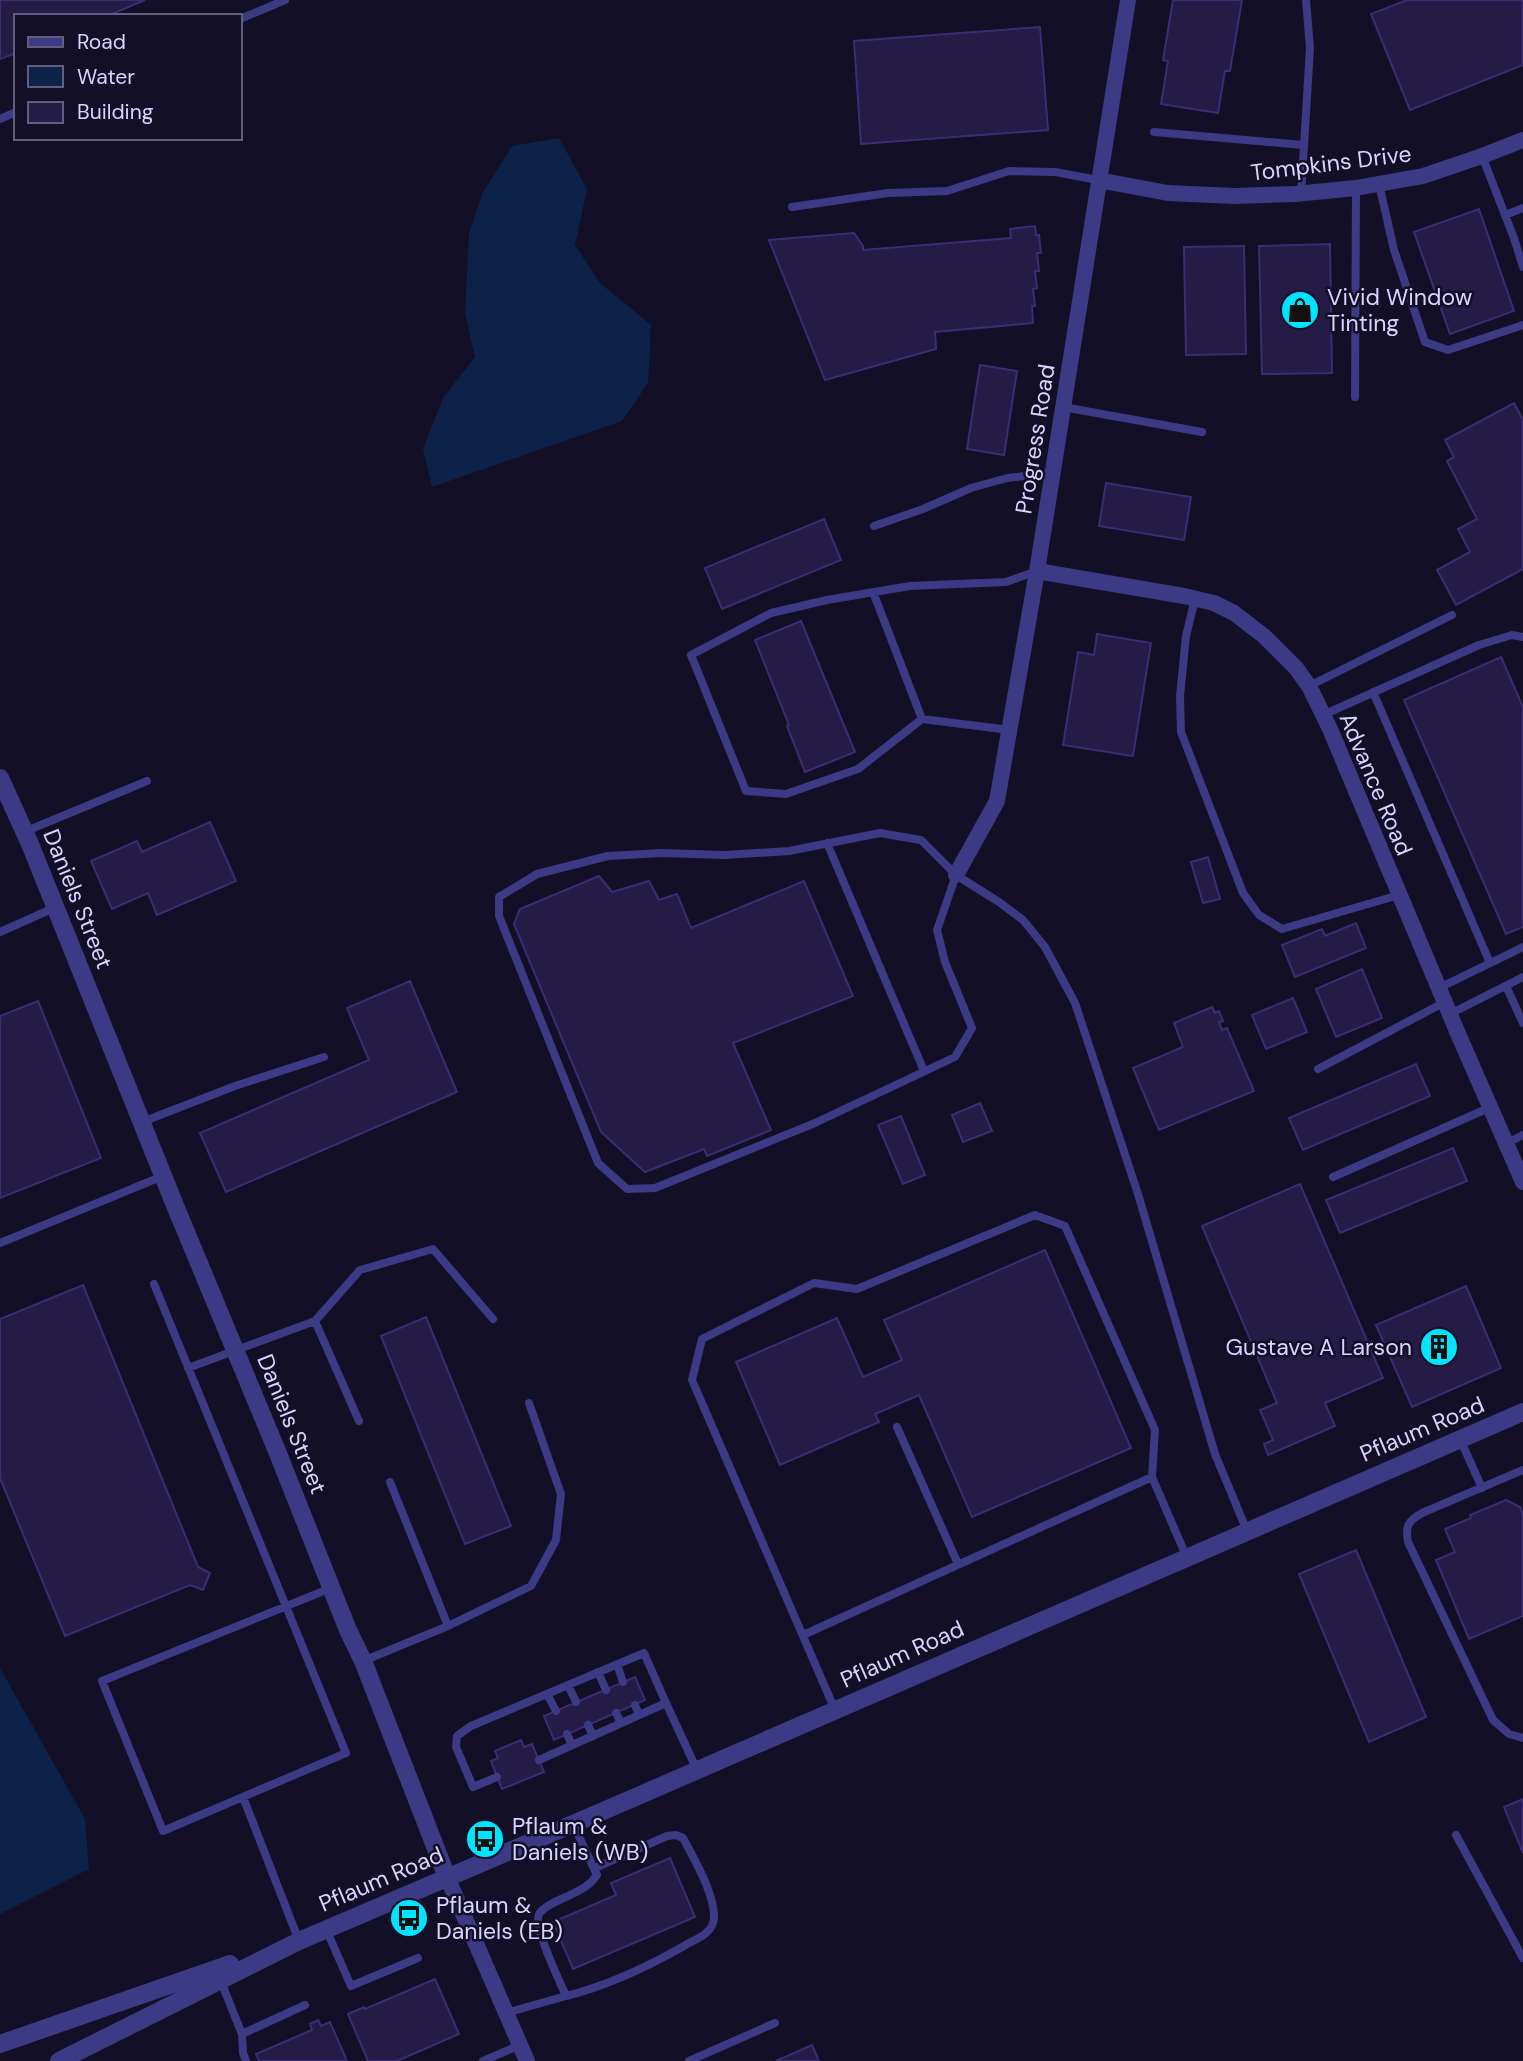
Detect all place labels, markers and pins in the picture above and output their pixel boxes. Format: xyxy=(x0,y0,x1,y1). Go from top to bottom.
place label: Vivid Window Tinting xyxy=(1327,282,1472,338)
shop icon: Vivid Window Tinting xyxy=(1279,289,1321,331)
building icon: Gustave A Larson xyxy=(1418,1326,1460,1368)
place label: Gustave A Larson xyxy=(1226,1332,1412,1362)
place label: Pflaum & Daniels (WB) xyxy=(512,1811,648,1867)
bus stop icon: Pflaum & Daniels (WB) xyxy=(464,1818,506,1860)
place label: Pflaum & Daniels (EB) xyxy=(436,1890,563,1946)
bus stop icon: Pflaum & Daniels (EB) xyxy=(388,1897,430,1939)

